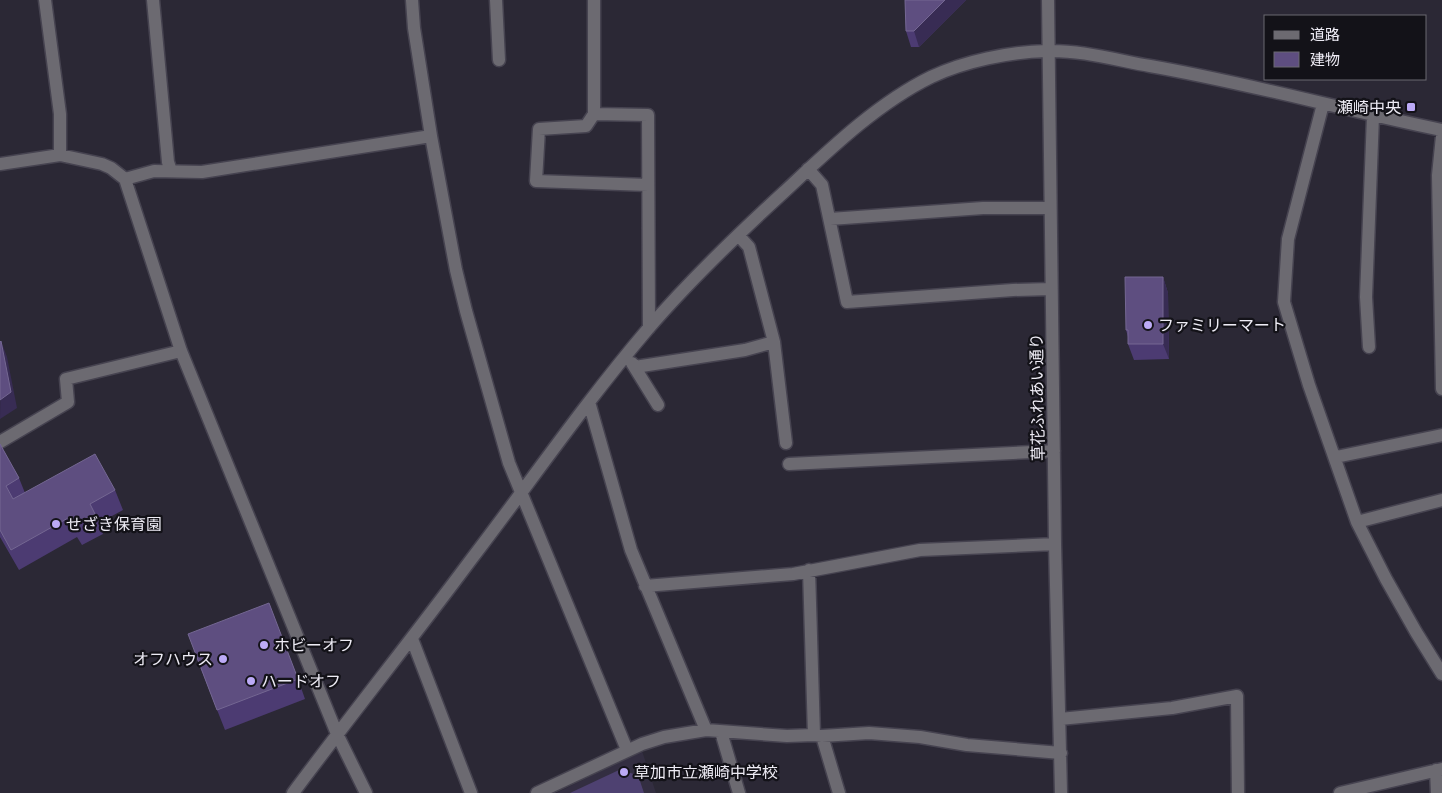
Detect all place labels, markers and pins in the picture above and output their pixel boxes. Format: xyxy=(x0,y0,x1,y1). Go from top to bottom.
place label: 瀬崎中央 xyxy=(1337,98,1401,116)
marker: 瀬崎中央 xyxy=(1405,101,1417,113)
place label: ファミリーマート xyxy=(1158,316,1286,334)
marker: ファミリーマート xyxy=(1142,319,1154,331)
place label: せざき保育園 xyxy=(66,515,162,533)
marker: せざき保育園 xyxy=(50,518,62,530)
place label: ホビーオフ xyxy=(274,636,354,654)
marker: ホビーオフ xyxy=(258,639,270,651)
place label: オフハウス xyxy=(133,650,213,668)
marker: オフハウス xyxy=(217,653,229,665)
place label: ハードオフ xyxy=(261,672,341,690)
marker: ハードオフ xyxy=(245,675,257,687)
place label: 草加市立瀬崎中学校 xyxy=(634,763,778,781)
marker: 草加市立瀬崎中学校 xyxy=(618,766,630,778)

